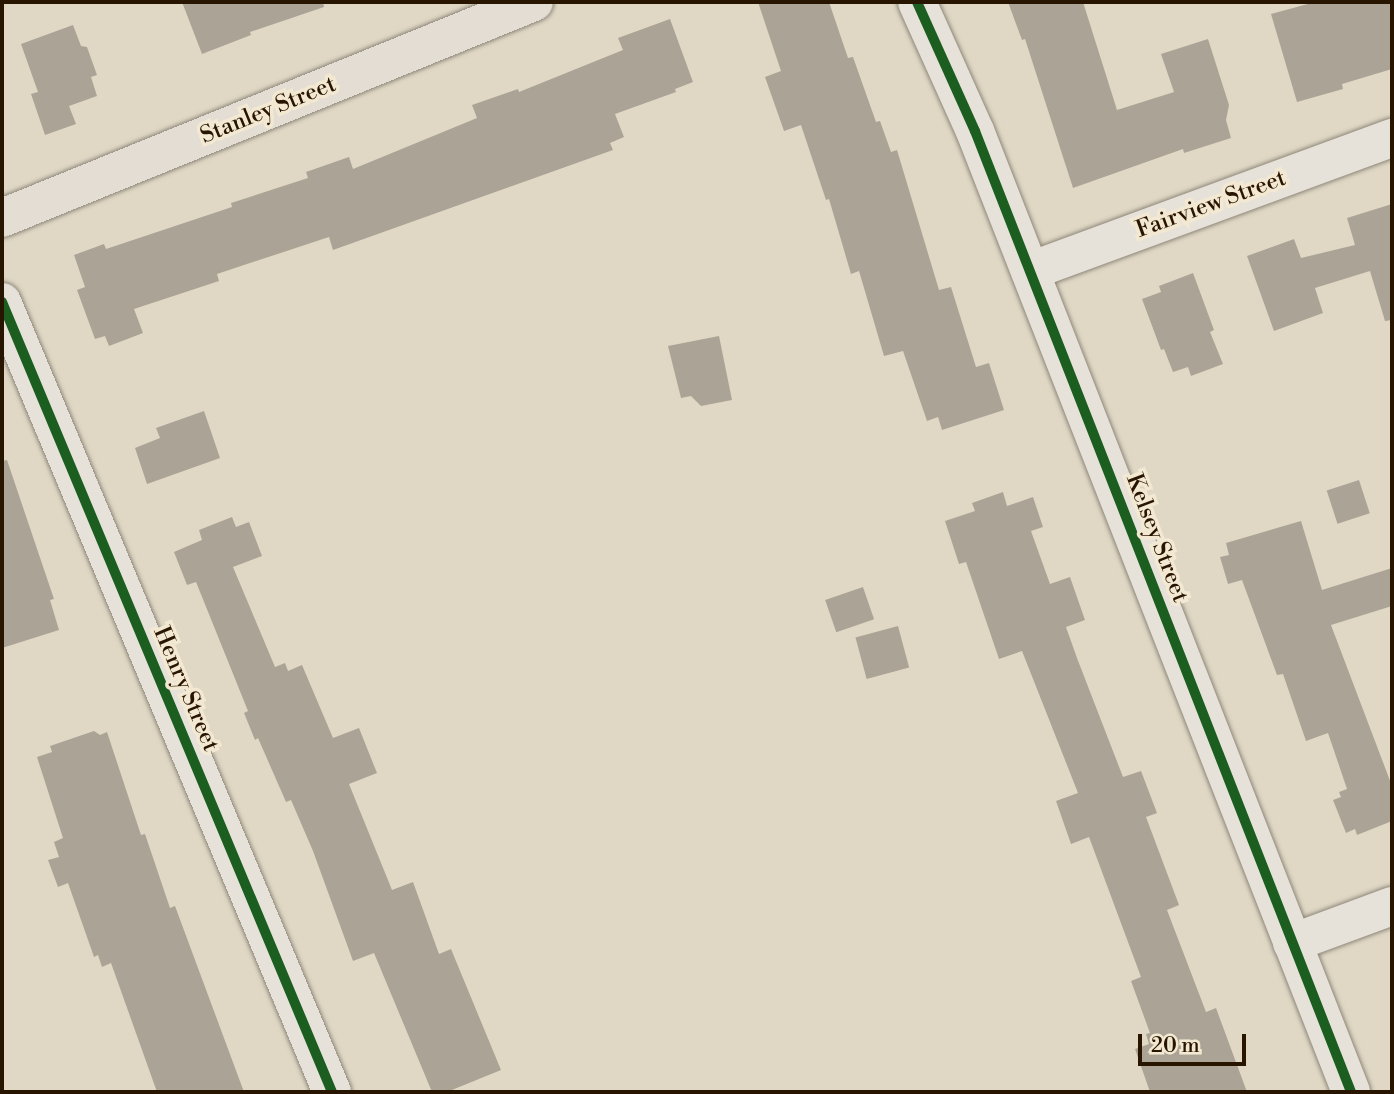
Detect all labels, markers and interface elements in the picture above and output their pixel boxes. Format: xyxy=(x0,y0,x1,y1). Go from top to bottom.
street label: Stanley Street xyxy=(196,70,340,150)
street label: Fairview Street xyxy=(1132,164,1290,244)
street label: Kelsey Street xyxy=(1120,470,1194,606)
street label: Henry Street xyxy=(147,622,225,756)
scale bar xyxy=(1142,1020,1250,1064)
text: 20 m xyxy=(1151,1033,1200,1059)

